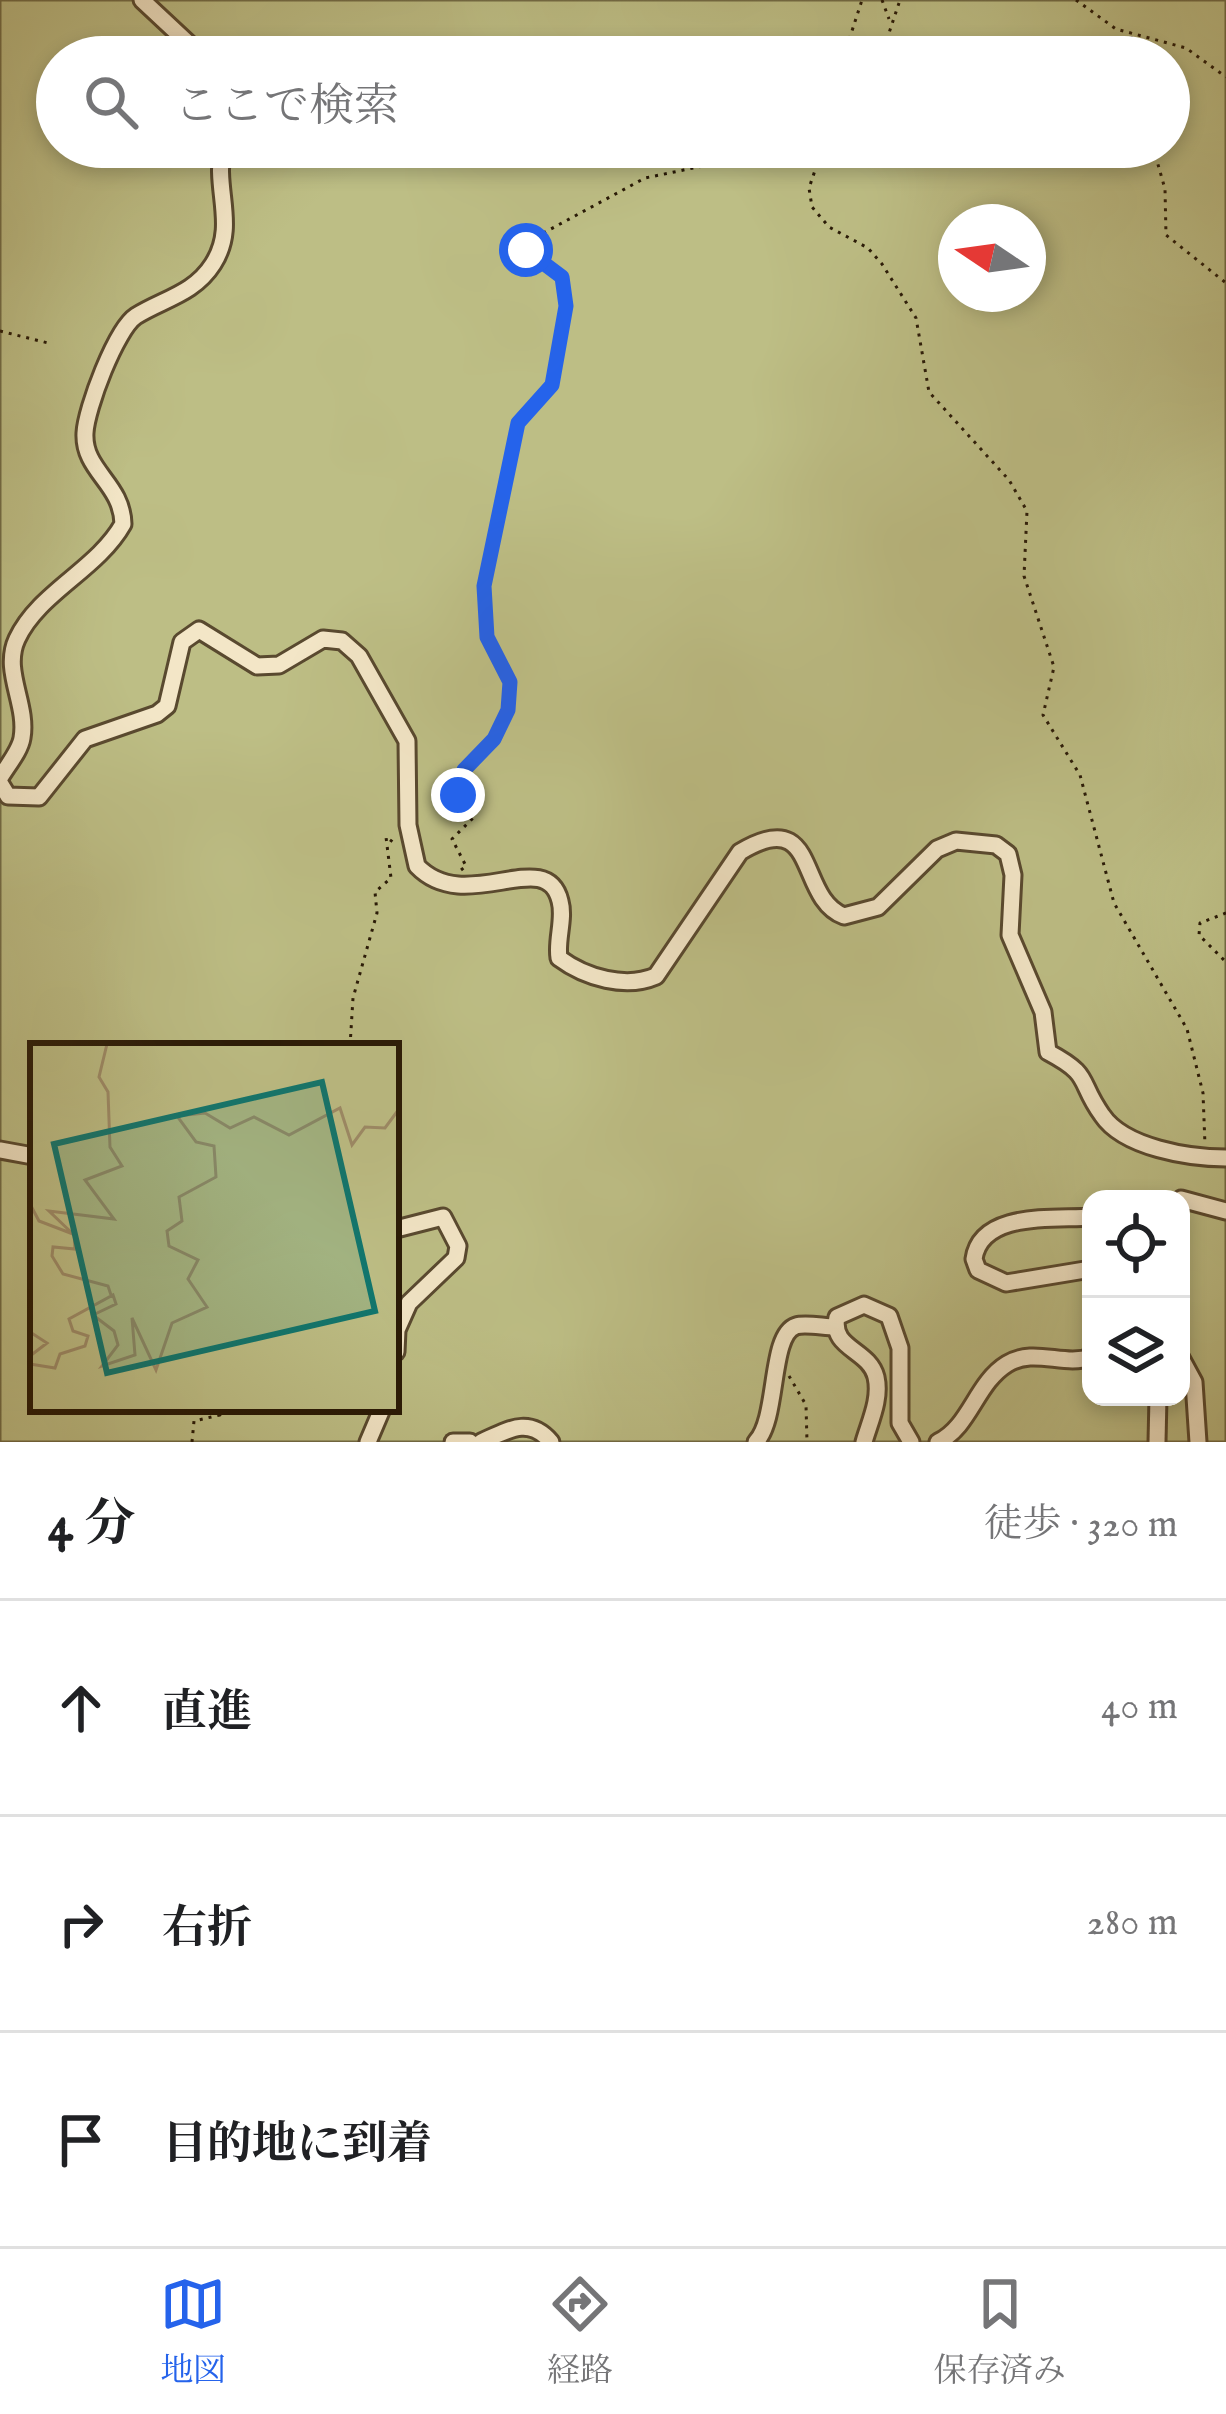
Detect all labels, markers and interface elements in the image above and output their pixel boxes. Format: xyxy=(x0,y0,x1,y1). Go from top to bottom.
search box xyxy=(36,36,1190,168)
icon: search xyxy=(78,69,144,135)
text: ここで検索 xyxy=(174,79,399,136)
north arrow xyxy=(938,204,1046,312)
route start xyxy=(499,223,553,277)
route end xyxy=(431,768,485,822)
inset map xyxy=(30,1043,399,1412)
map controls xyxy=(1082,1190,1190,1406)
button: locate xyxy=(1082,1190,1190,1298)
button: layers xyxy=(1082,1298,1190,1406)
text: 4 分 xyxy=(48,1494,135,1559)
text: 徒歩 · 320 m xyxy=(984,1501,1178,1550)
icon: ahead xyxy=(48,1675,114,1741)
text: 40 m xyxy=(1101,1683,1178,1732)
text: 直進 xyxy=(162,1685,252,1742)
icon: right xyxy=(48,1891,114,1957)
text: 280 m xyxy=(1087,1899,1178,1948)
text: 右折 xyxy=(162,1901,252,1958)
icon: arrive xyxy=(48,2107,114,2173)
text: 目的地に到着 xyxy=(162,2117,432,2174)
tab: 地図 xyxy=(160,2271,226,2393)
tab: 経路 xyxy=(547,2271,613,2393)
tab: 保存済み xyxy=(934,2271,1066,2393)

